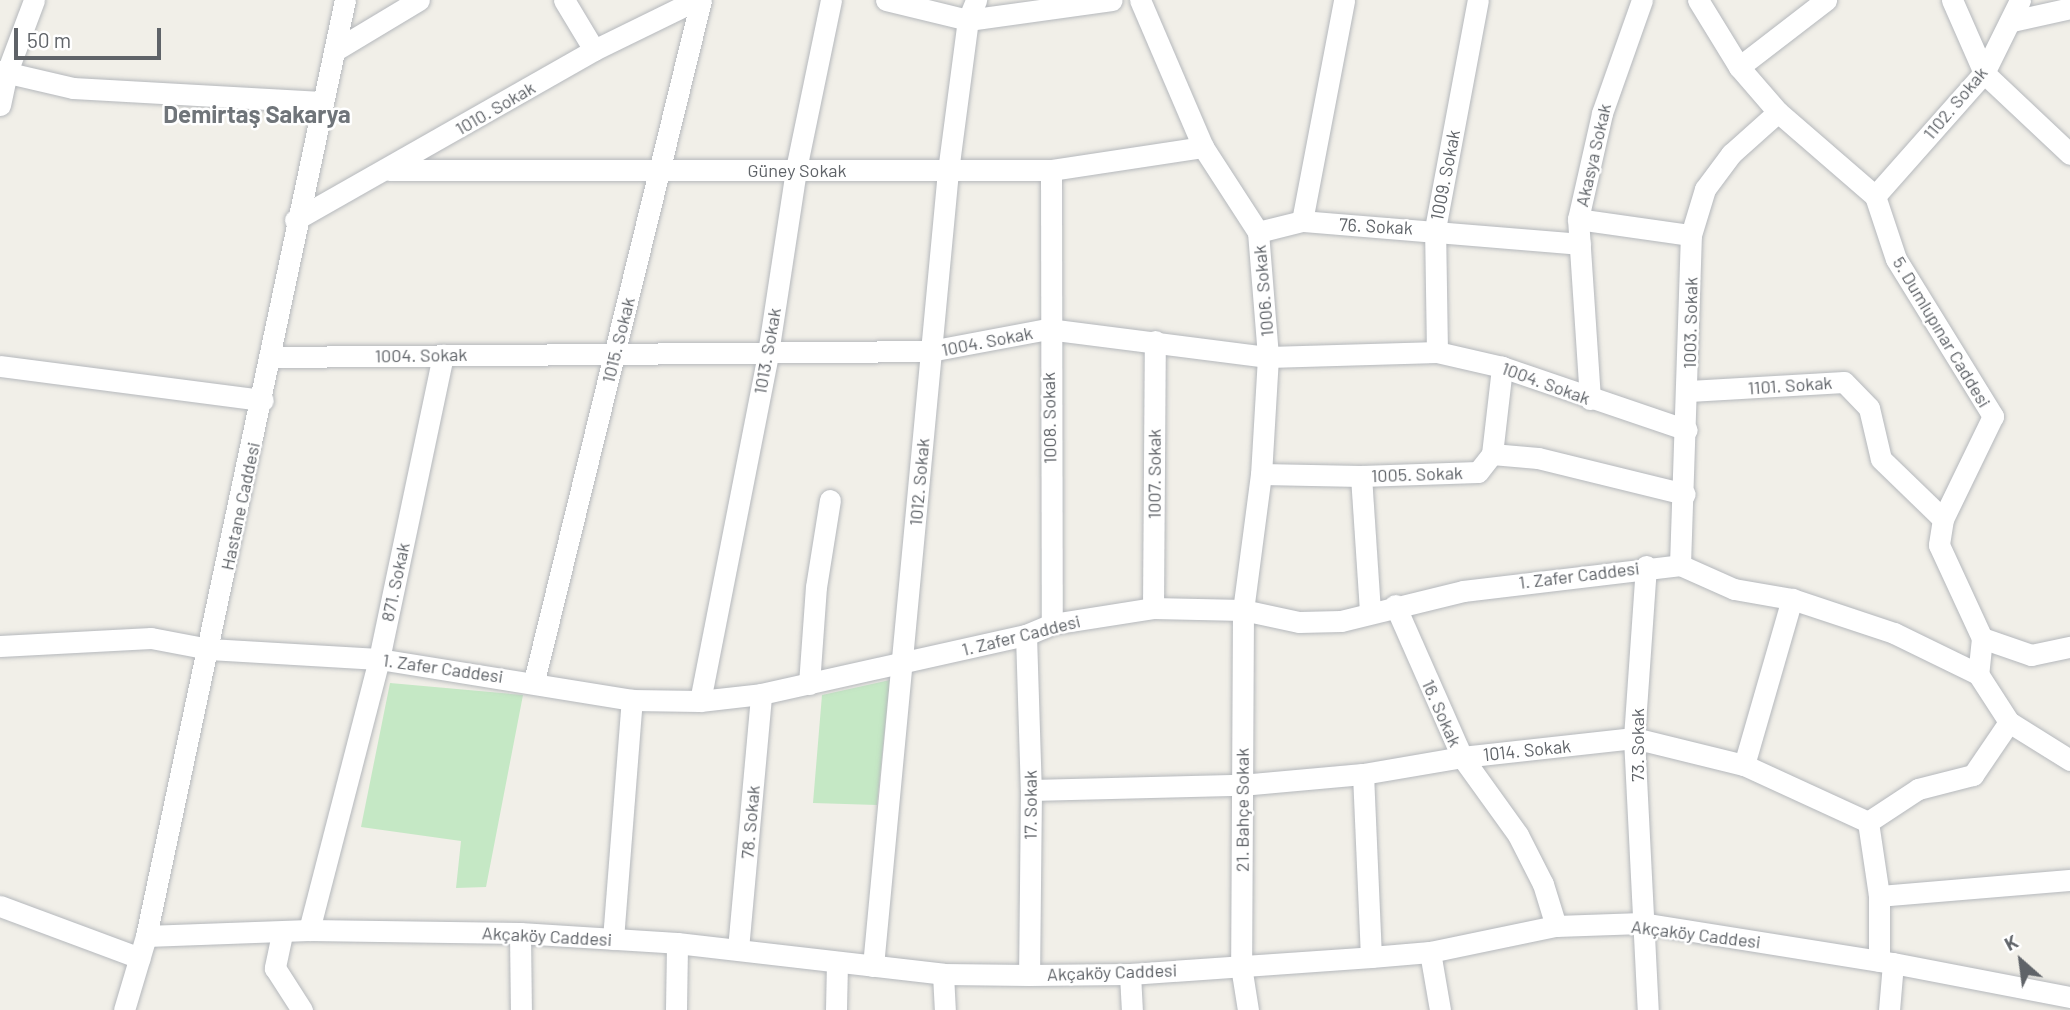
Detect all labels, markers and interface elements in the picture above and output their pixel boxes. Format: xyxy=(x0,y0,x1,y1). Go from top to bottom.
scale bar xyxy=(18,14,164,58)
text: 50 m xyxy=(27,27,71,52)
street label: 1102. Sokak xyxy=(1918,62,1992,144)
street label: 1010. Sokak xyxy=(451,77,539,139)
district label: Demirtaş Sakarya xyxy=(163,100,351,128)
street label: Akasya Sokak xyxy=(1571,101,1615,209)
street label: 1009. Sokak xyxy=(1426,128,1464,222)
street label: Güney Sokak xyxy=(748,159,846,181)
street label: 76. Sokak xyxy=(1339,213,1413,239)
street label: 1006. Sokak xyxy=(1248,244,1278,338)
street label: 5. Dumlupınar Caddesi xyxy=(1888,253,1996,411)
street label: 1003. Sokak xyxy=(1678,277,1702,369)
street label: 1015. Sokak xyxy=(597,295,639,385)
street label: 1013. Sokak xyxy=(749,306,785,396)
street label: 1004. Sokak xyxy=(940,322,1034,360)
street label: 1004. Sokak xyxy=(375,343,467,367)
street label: 1004. Sokak xyxy=(1499,357,1593,409)
street label: 1101. Sokak xyxy=(1747,371,1833,399)
street label: 1008. Sokak xyxy=(1037,372,1061,464)
street label: 1007. Sokak xyxy=(1143,429,1165,519)
street label: 1012. Sokak xyxy=(904,437,934,527)
street label: Hastane Caddesi xyxy=(216,440,264,572)
street label: 1005. Sokak xyxy=(1371,462,1463,486)
street label: 871. Sokak xyxy=(376,541,414,623)
street label: 1. Zafer Caddesi xyxy=(1517,557,1641,593)
street label: 1. Zafer Caddesi xyxy=(959,610,1083,660)
street label: 1. Zafer Caddesi xyxy=(381,649,505,687)
street label: 16. Sokak xyxy=(1418,676,1466,750)
street label: 73. Sokak xyxy=(1626,708,1648,782)
street label: 1014. Sokak xyxy=(1482,735,1572,765)
street label: 21. Bahçe Sokak xyxy=(1231,748,1253,872)
street label: 17. Sokak xyxy=(1019,770,1041,840)
street label: 78. Sokak xyxy=(736,784,764,860)
street label: Akçaköy Caddesi xyxy=(1630,915,1762,953)
street label: Akçaköy Caddesi xyxy=(481,922,613,950)
north arrow xyxy=(1986,926,2056,996)
text: K xyxy=(2000,929,2022,955)
street label: Akçaköy Caddesi xyxy=(1046,959,1178,985)

